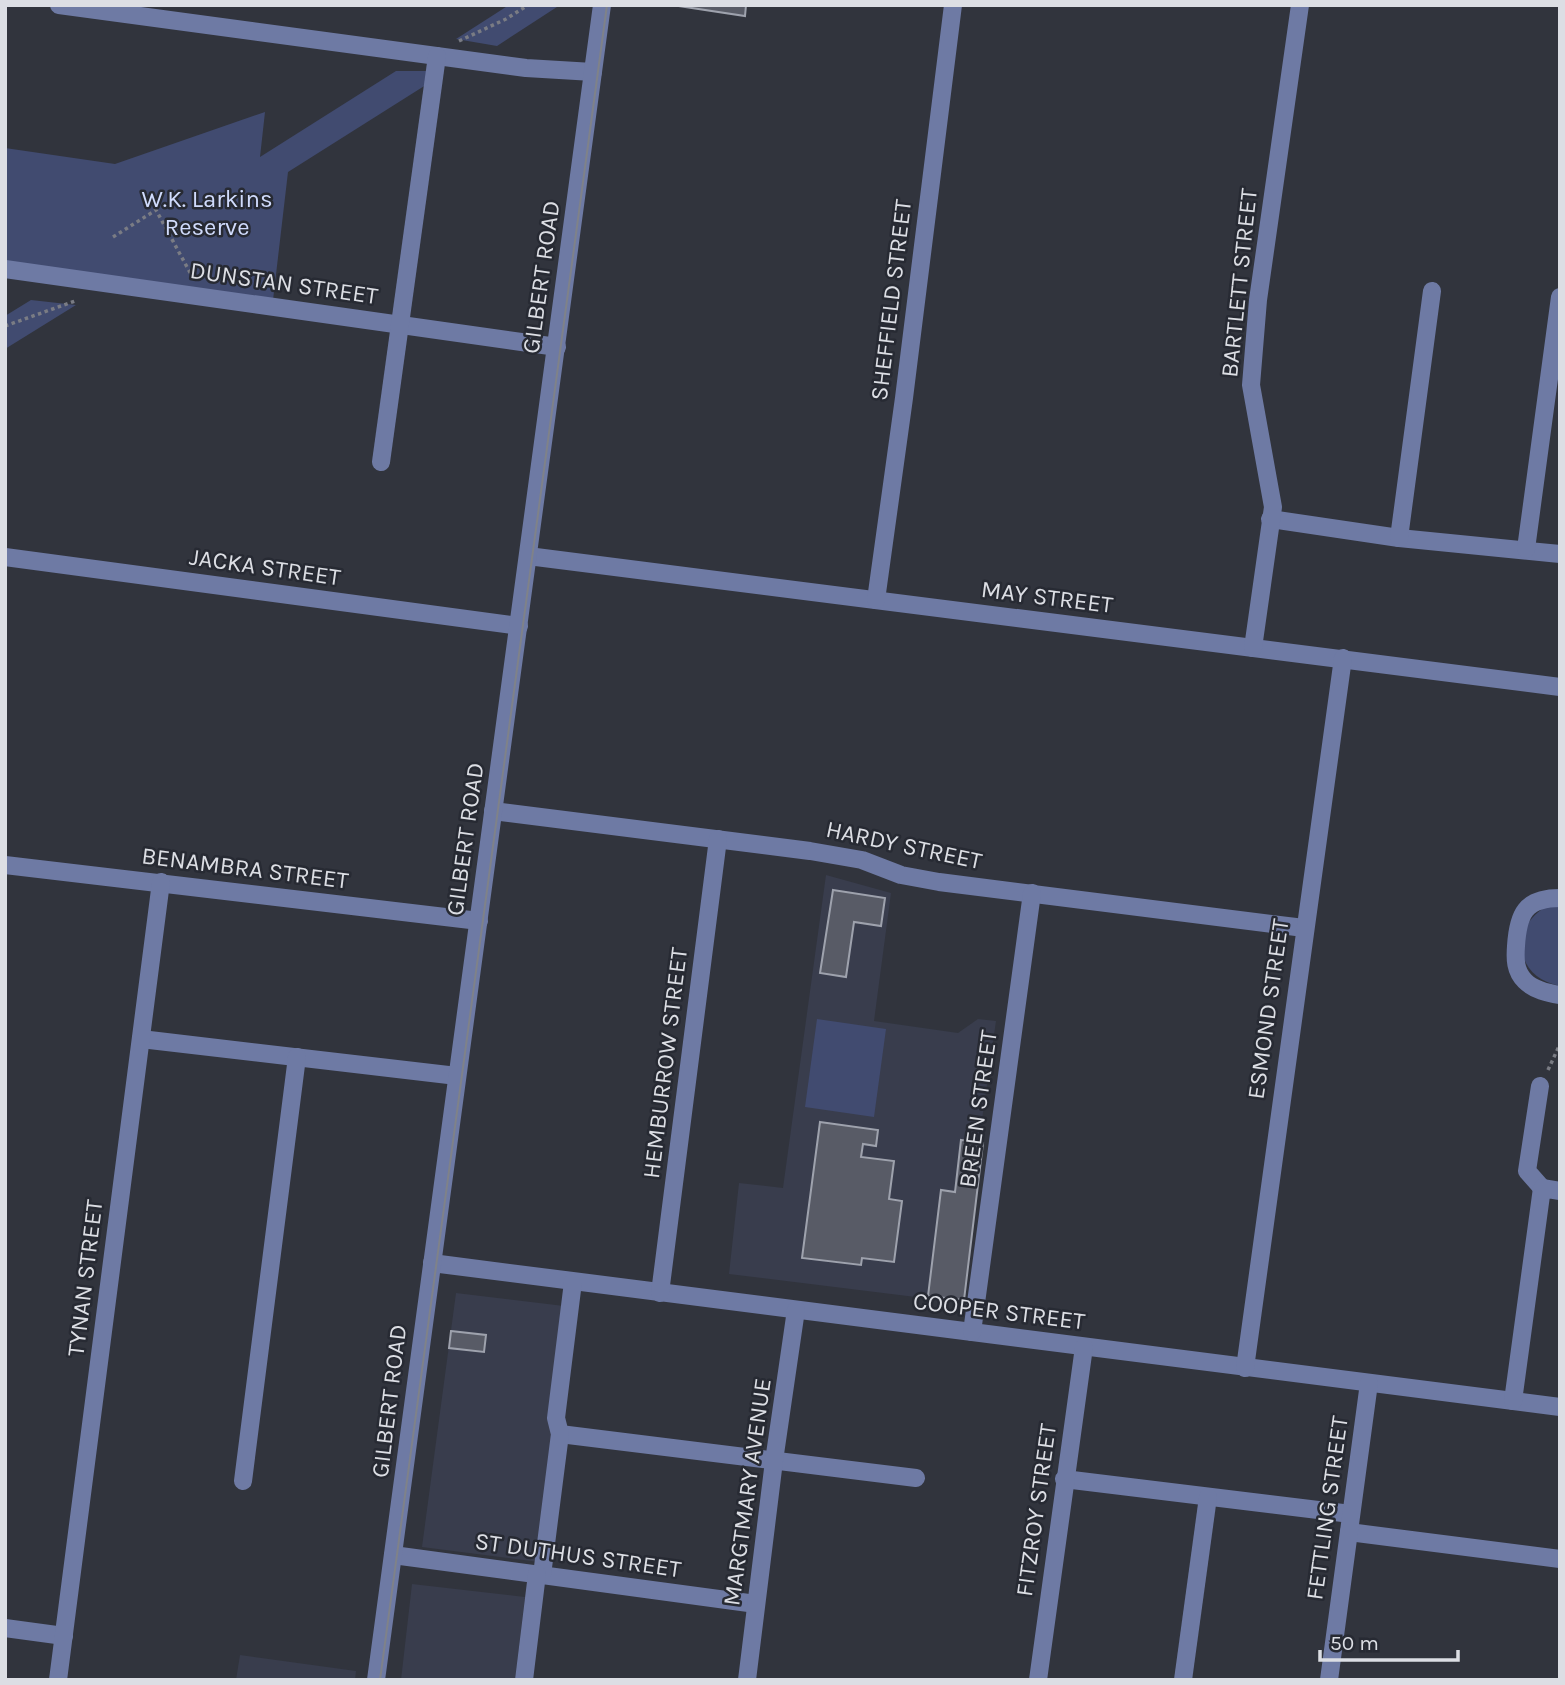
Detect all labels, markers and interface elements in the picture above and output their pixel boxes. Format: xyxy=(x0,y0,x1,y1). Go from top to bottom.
park label: W.K. Larkins Reserve xyxy=(141,185,273,241)
street label: BARTLETT STREET xyxy=(1215,187,1263,379)
street label: SHEFFIELD STREET xyxy=(865,198,917,402)
street label: GILBERT ROAD xyxy=(516,199,566,355)
street label: DUNSTAN STREET xyxy=(188,256,380,310)
street label: JACKA STREET xyxy=(188,543,342,591)
street label: MAY STREET xyxy=(979,575,1115,619)
street label: GILBERT ROAD xyxy=(440,761,490,917)
street label: HARDY STREET xyxy=(823,815,985,875)
street label: BENAMBRA STREET xyxy=(140,841,350,895)
street label: ESMOND STREET xyxy=(1241,917,1295,1101)
street label: HEMBURROW STREET xyxy=(637,946,693,1180)
street label: BREEN STREET xyxy=(953,1028,1003,1190)
street label: TYNAN STREET xyxy=(61,1198,109,1358)
street label: COOPER STREET xyxy=(911,1287,1087,1335)
street label: GILBERT ROAD xyxy=(366,1323,412,1479)
street label: MARGTMARY AVENUE xyxy=(717,1376,777,1608)
street label: FETTLING STREET xyxy=(1300,1414,1354,1602)
street label: FITZROY STREET xyxy=(1010,1422,1062,1598)
street label: ST DUTHUS STREET xyxy=(473,1527,683,1583)
scale bar xyxy=(1320,1618,1458,1662)
text: 50 m xyxy=(1330,1631,1379,1655)

